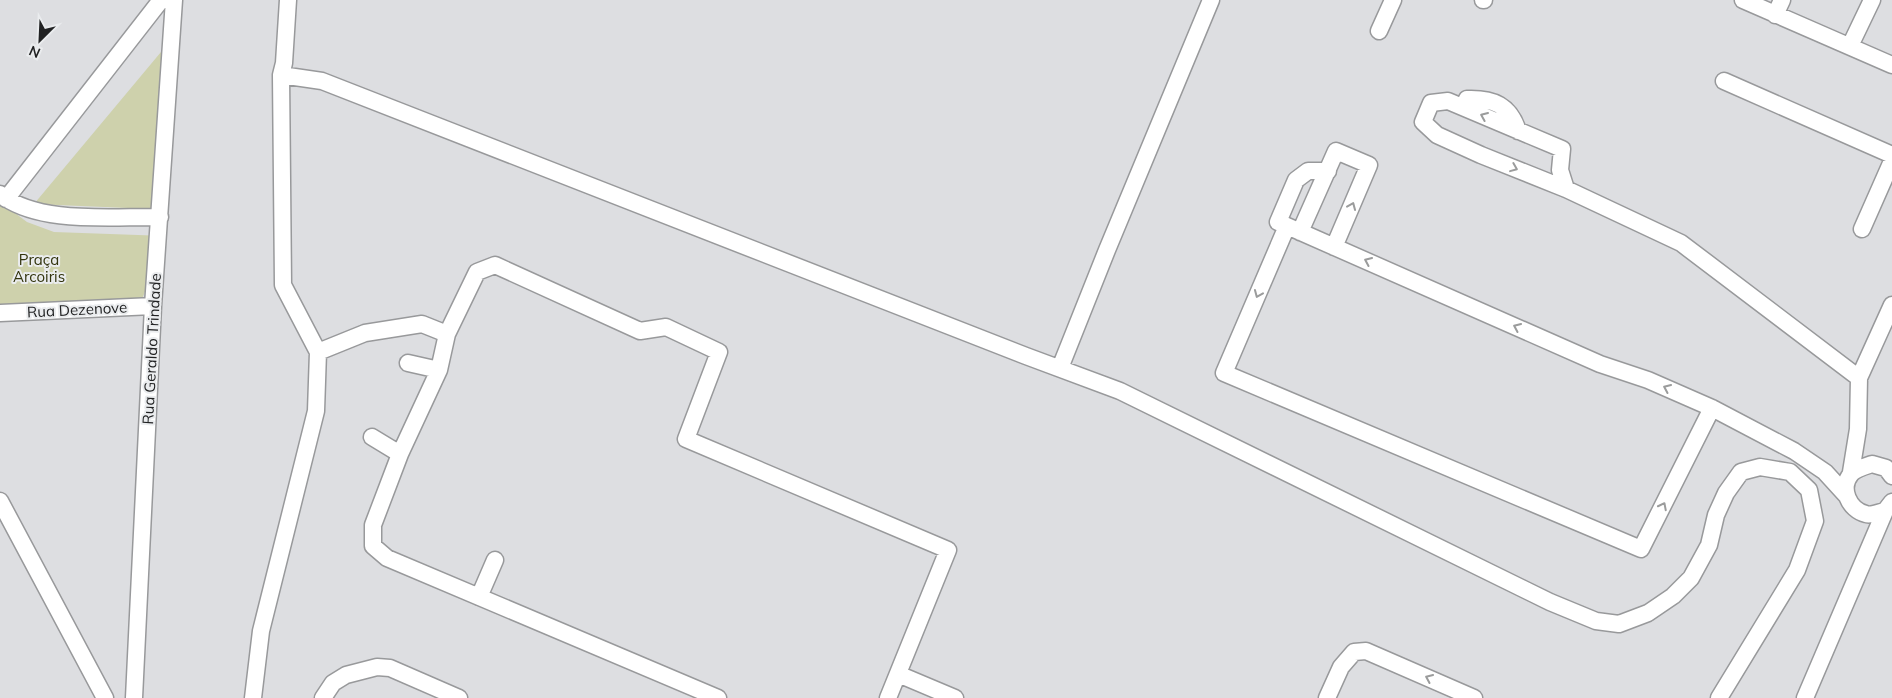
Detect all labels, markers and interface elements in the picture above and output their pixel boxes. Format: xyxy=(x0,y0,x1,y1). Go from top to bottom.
north arrow xyxy=(15,15,65,65)
text: N xyxy=(26,42,43,62)
one-way arrow xyxy=(1480,112,1489,123)
one-way arrow xyxy=(1509,162,1518,173)
one-way arrow xyxy=(1345,202,1356,211)
park label: Praça Arcoiris xyxy=(13,250,65,286)
one-way arrow xyxy=(1364,257,1373,268)
street label: Rua Geraldo Trindade xyxy=(138,273,165,425)
one-way arrow xyxy=(1253,289,1264,298)
street label: Rua Dezenove xyxy=(26,297,128,322)
one-way arrow xyxy=(1513,323,1522,334)
one-way arrow xyxy=(1663,384,1672,395)
one-way arrow xyxy=(1657,502,1667,511)
one-way arrow xyxy=(1425,674,1434,685)

